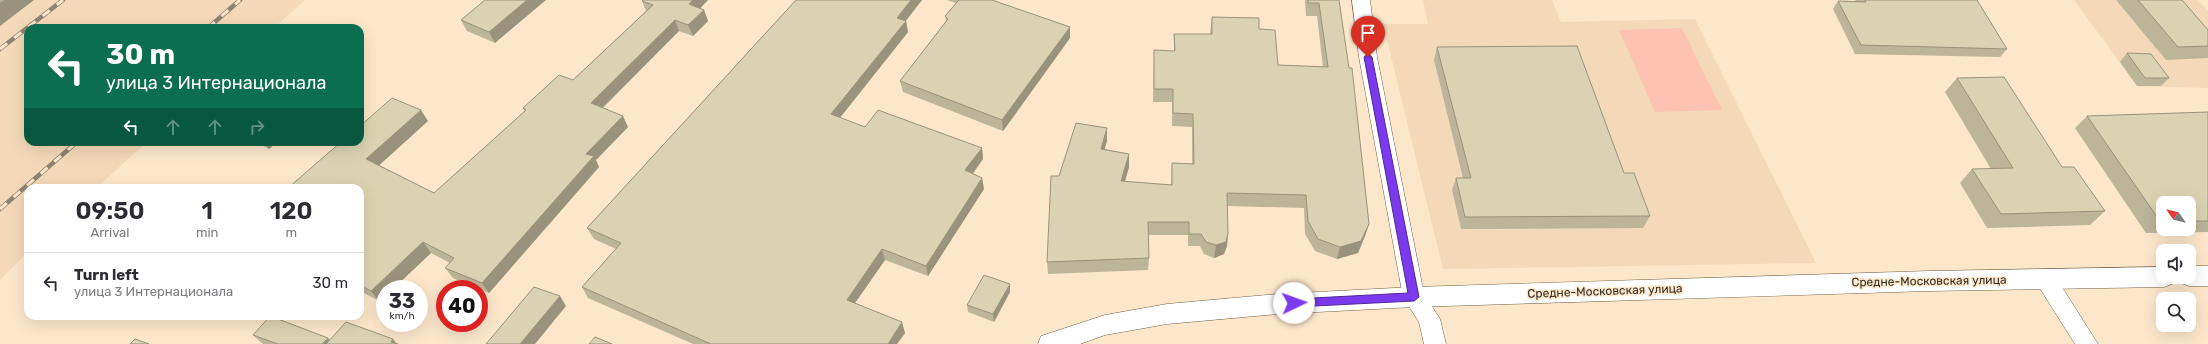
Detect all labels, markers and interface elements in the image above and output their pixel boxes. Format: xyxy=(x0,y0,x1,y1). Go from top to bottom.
pin xyxy=(1351,16,1385,57)
icon: arrive xyxy=(1357,22,1379,44)
text: 30 m xyxy=(106,38,175,71)
icon: left xyxy=(40,40,92,92)
text: улица 3 Интернационала xyxy=(106,72,326,94)
icon: left xyxy=(120,116,142,138)
icon: ahead xyxy=(162,116,184,138)
icon: ahead xyxy=(204,116,226,138)
icon: right xyxy=(246,116,268,138)
north arrow xyxy=(2156,196,2196,236)
map controls xyxy=(2156,196,2196,332)
text: 09:50 xyxy=(75,197,145,225)
text: 1 xyxy=(201,197,213,225)
text: 120 xyxy=(270,197,313,225)
text: Arrival xyxy=(90,225,129,240)
text: min xyxy=(196,225,218,240)
text: m xyxy=(285,225,297,240)
button: sound xyxy=(2156,244,2196,284)
text: Turn left xyxy=(74,266,139,284)
icon: left xyxy=(40,272,62,294)
street label: Средне-Московская улица xyxy=(1851,273,2007,289)
text: 30 m xyxy=(312,274,348,292)
speed limit sign: 40 xyxy=(436,280,488,332)
street label: Средне-Московская улица xyxy=(1527,281,1683,301)
position arrow xyxy=(1273,282,1315,324)
text: улица 3 Интернационала xyxy=(74,284,233,299)
text: 33 xyxy=(389,289,415,313)
button: search xyxy=(2156,292,2196,332)
text: km/h xyxy=(390,310,414,322)

